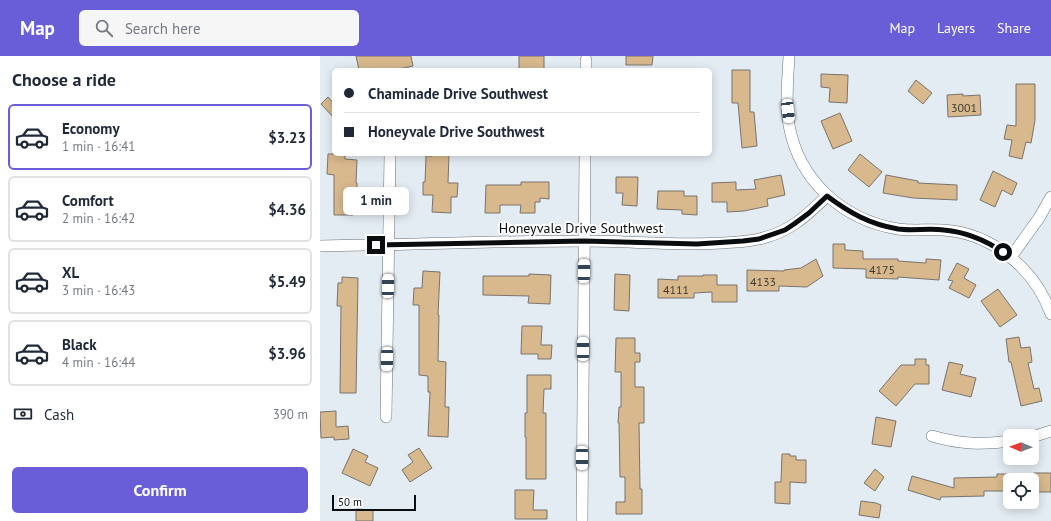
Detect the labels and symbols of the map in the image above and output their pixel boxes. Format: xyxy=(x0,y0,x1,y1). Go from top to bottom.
car xyxy=(781,98,795,124)
house number: 3001 xyxy=(951,100,977,115)
callout: 1 min xyxy=(343,187,409,215)
street label: Honeyvale Drive Southwest xyxy=(499,219,664,237)
route end xyxy=(367,236,385,254)
route start xyxy=(994,243,1012,261)
car xyxy=(578,259,590,283)
house number: 4175 xyxy=(869,262,895,277)
car xyxy=(382,274,394,298)
house number: 4133 xyxy=(750,274,776,289)
house number: 4111 xyxy=(663,282,689,297)
car xyxy=(577,337,589,361)
car xyxy=(381,347,393,371)
north arrow xyxy=(1003,429,1039,465)
car xyxy=(576,446,588,470)
scale bar xyxy=(332,493,416,512)

